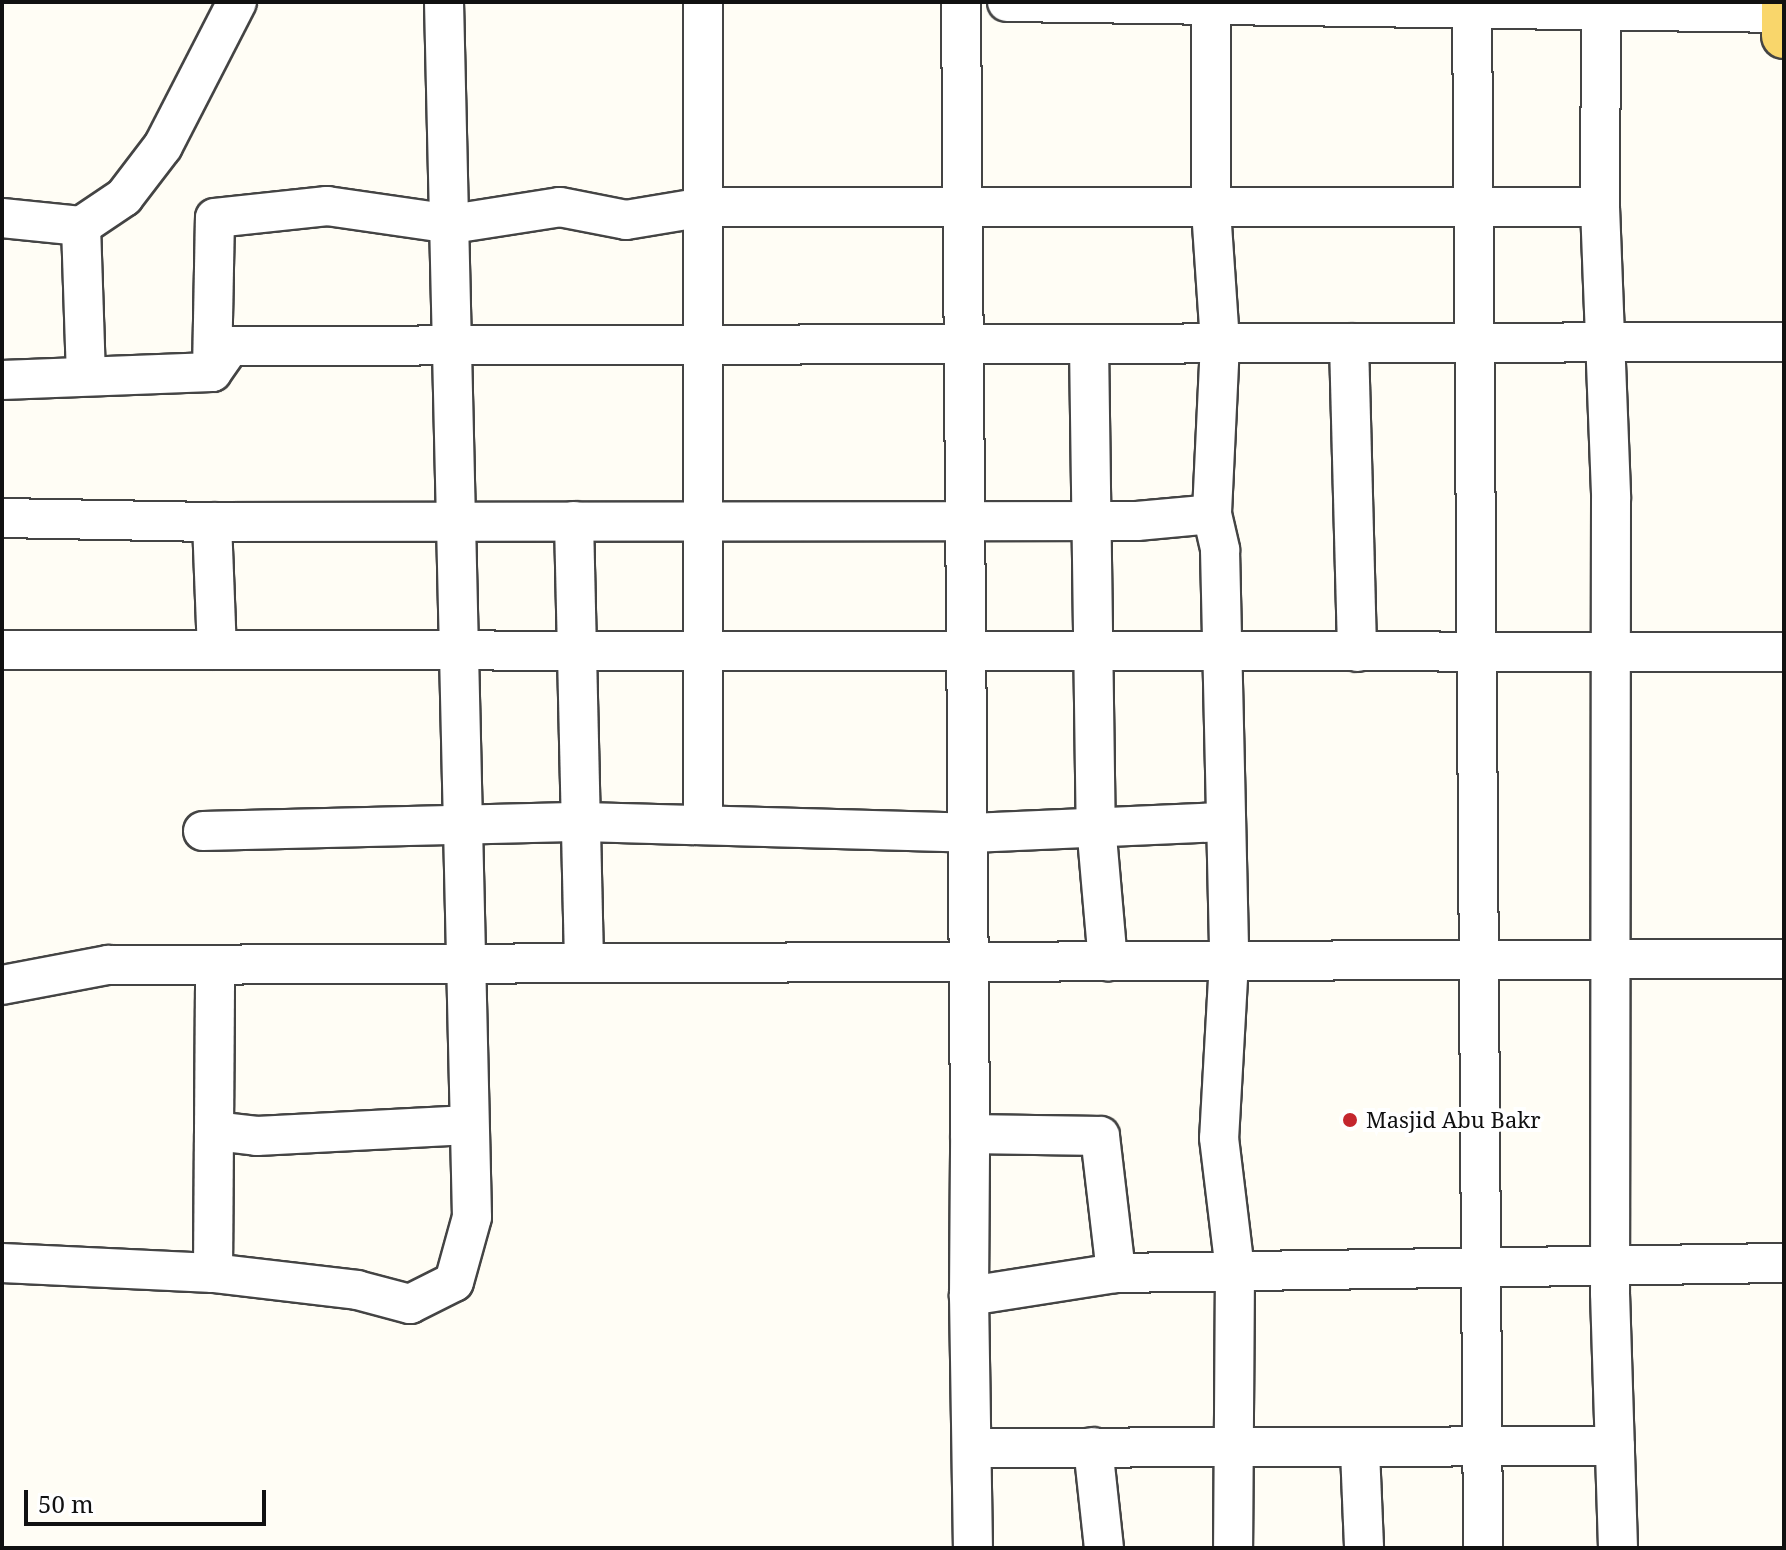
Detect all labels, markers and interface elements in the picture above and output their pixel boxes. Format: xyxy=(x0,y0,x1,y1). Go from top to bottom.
place label: Masjid Abu Bakr xyxy=(1366,1107,1541,1133)
marker: Masjid Abu Bakr xyxy=(1341,1111,1359,1129)
scale bar xyxy=(28,1474,270,1524)
text: 50 m xyxy=(38,1487,94,1520)

